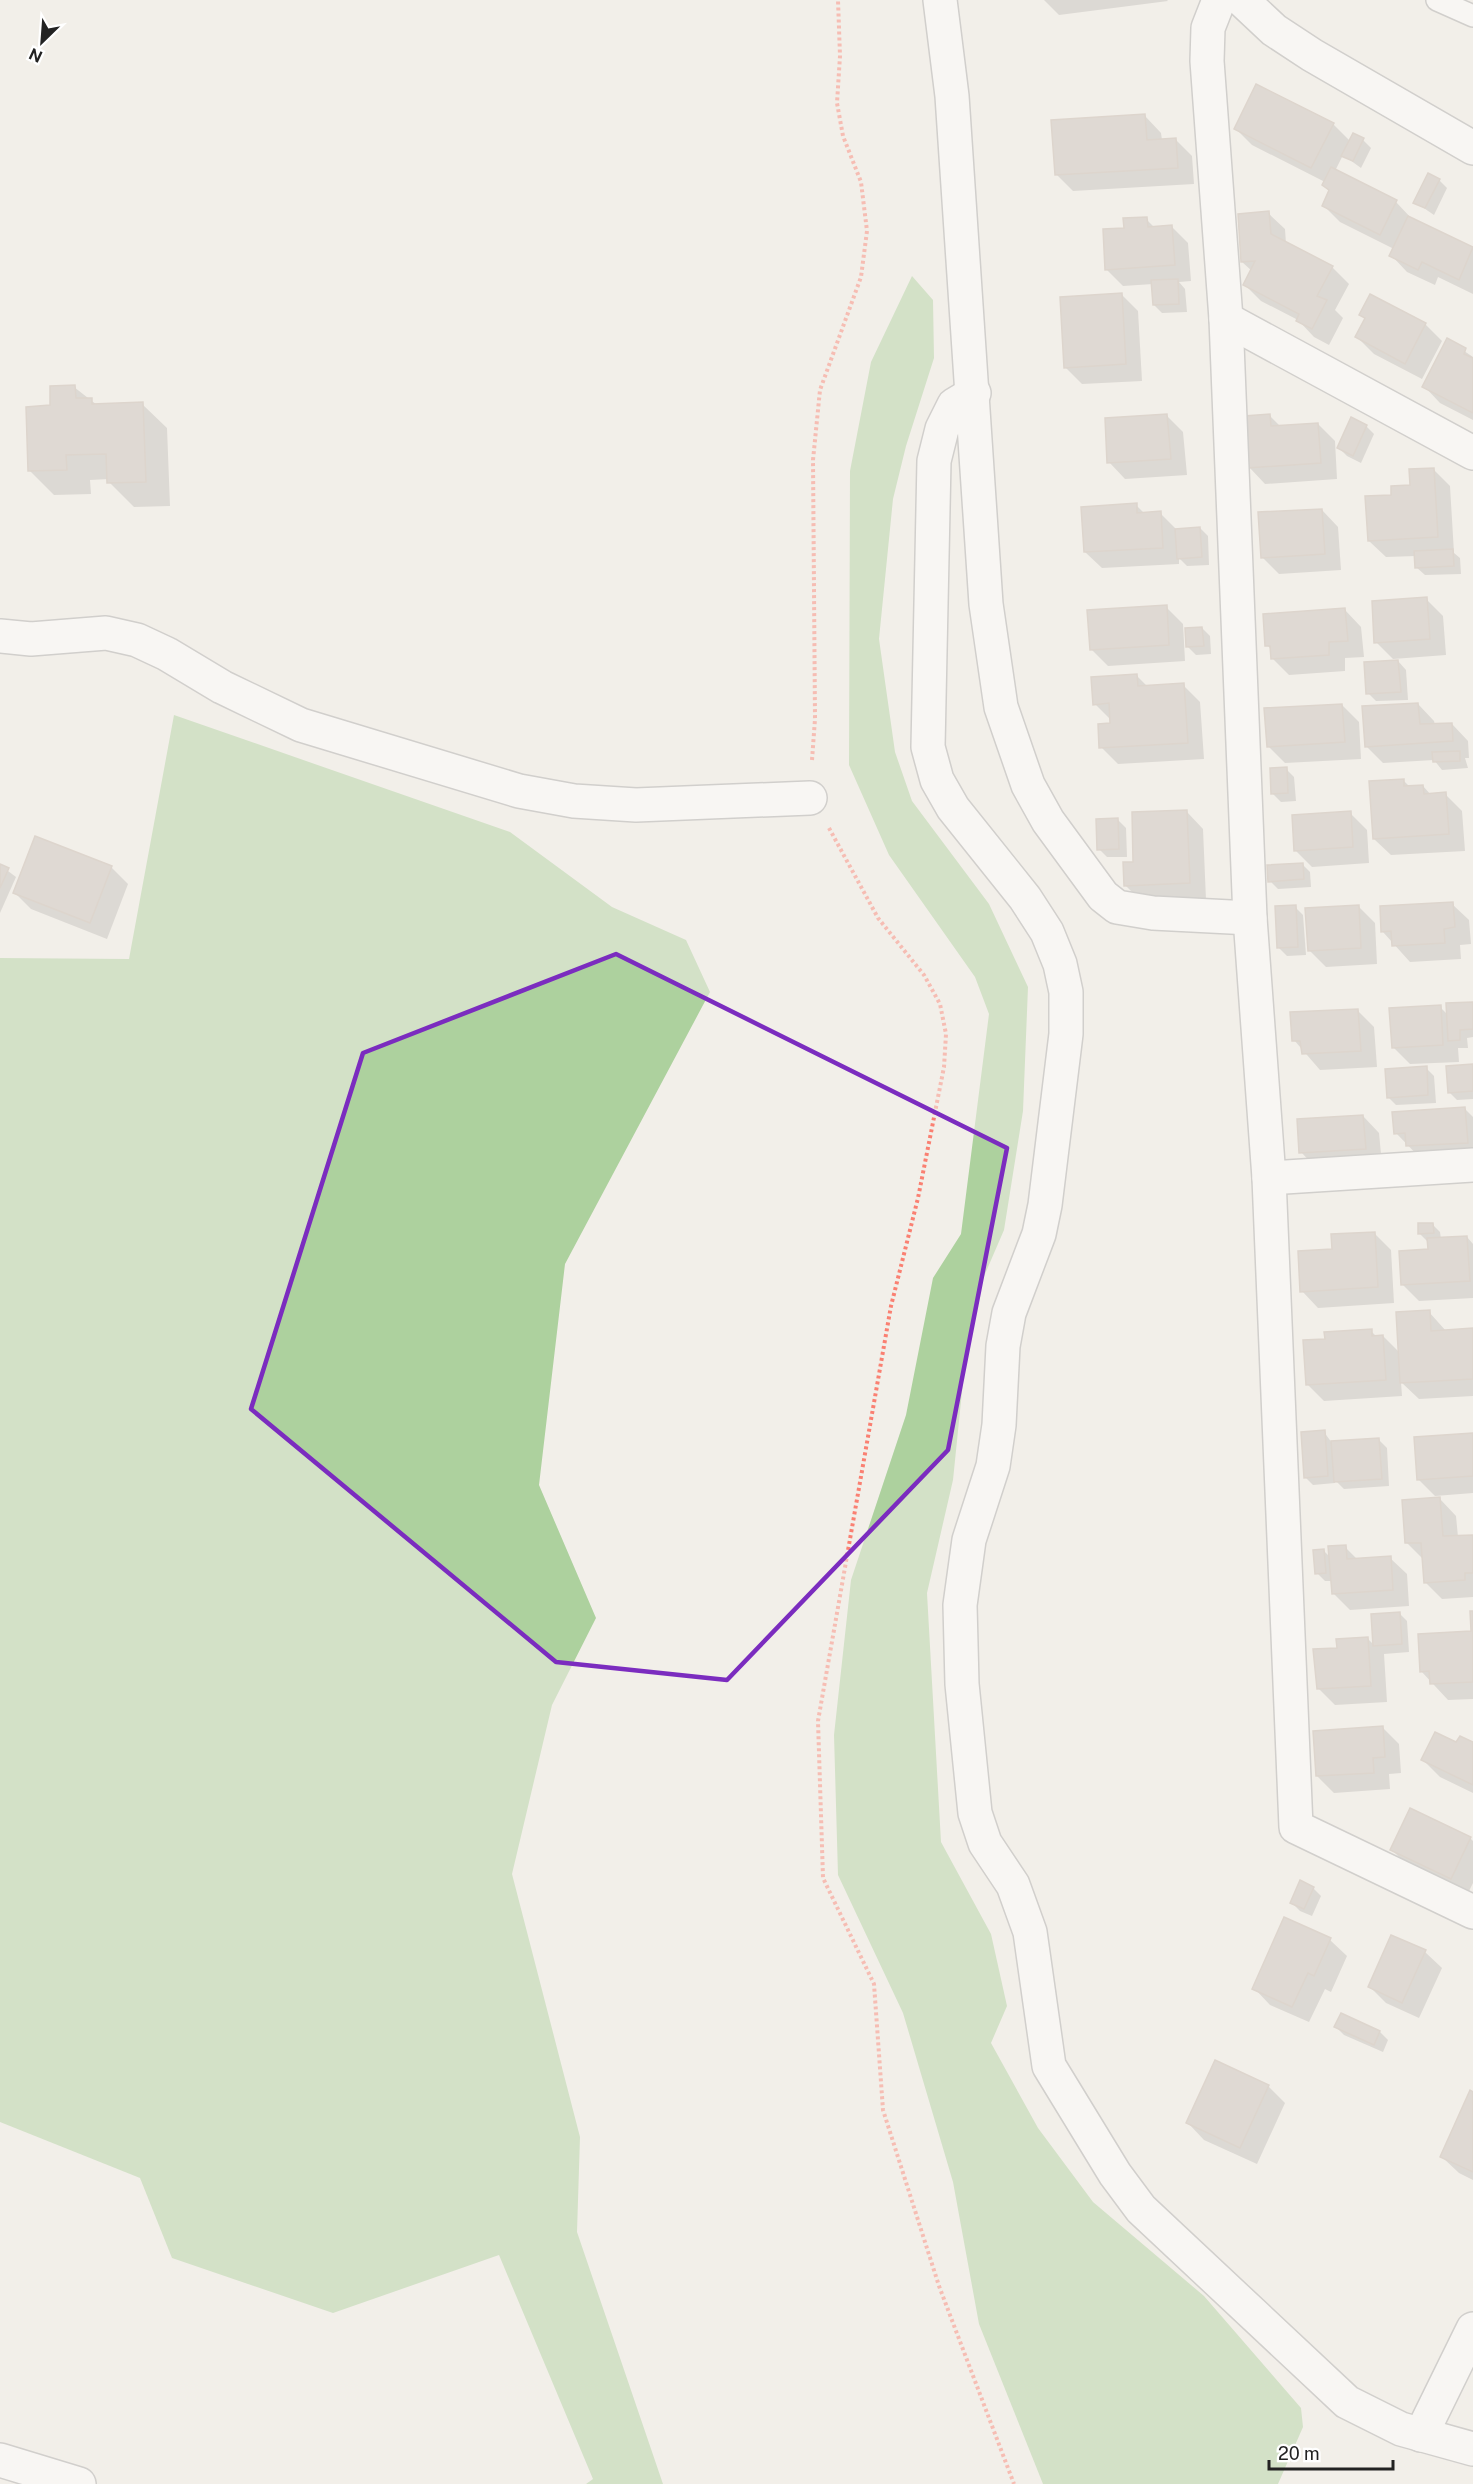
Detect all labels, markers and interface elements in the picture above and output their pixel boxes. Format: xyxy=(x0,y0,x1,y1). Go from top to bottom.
north arrow xyxy=(12,12,72,72)
text: N xyxy=(26,44,46,66)
scale bar xyxy=(1269,2433,1394,2471)
text: 20 m xyxy=(1278,2443,1320,2464)

